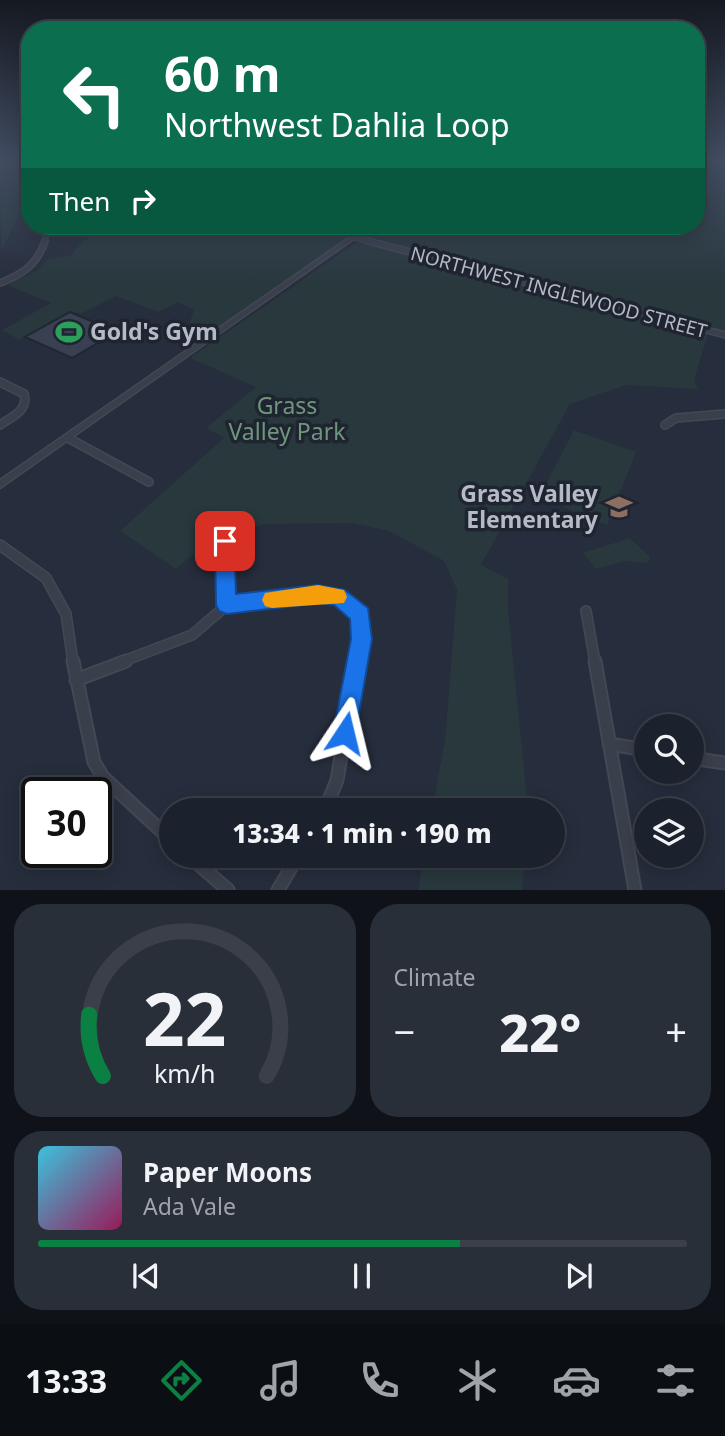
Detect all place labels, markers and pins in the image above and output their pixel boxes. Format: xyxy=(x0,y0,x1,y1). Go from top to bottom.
place label: Gold's Gym xyxy=(90,315,218,347)
sports icon: Gold's Gym xyxy=(54,317,84,347)
place label: Grass Valley Elementary xyxy=(460,477,599,535)
school or university icon: Grass Valley Elementary xyxy=(604,492,634,522)
pin xyxy=(195,511,255,571)

